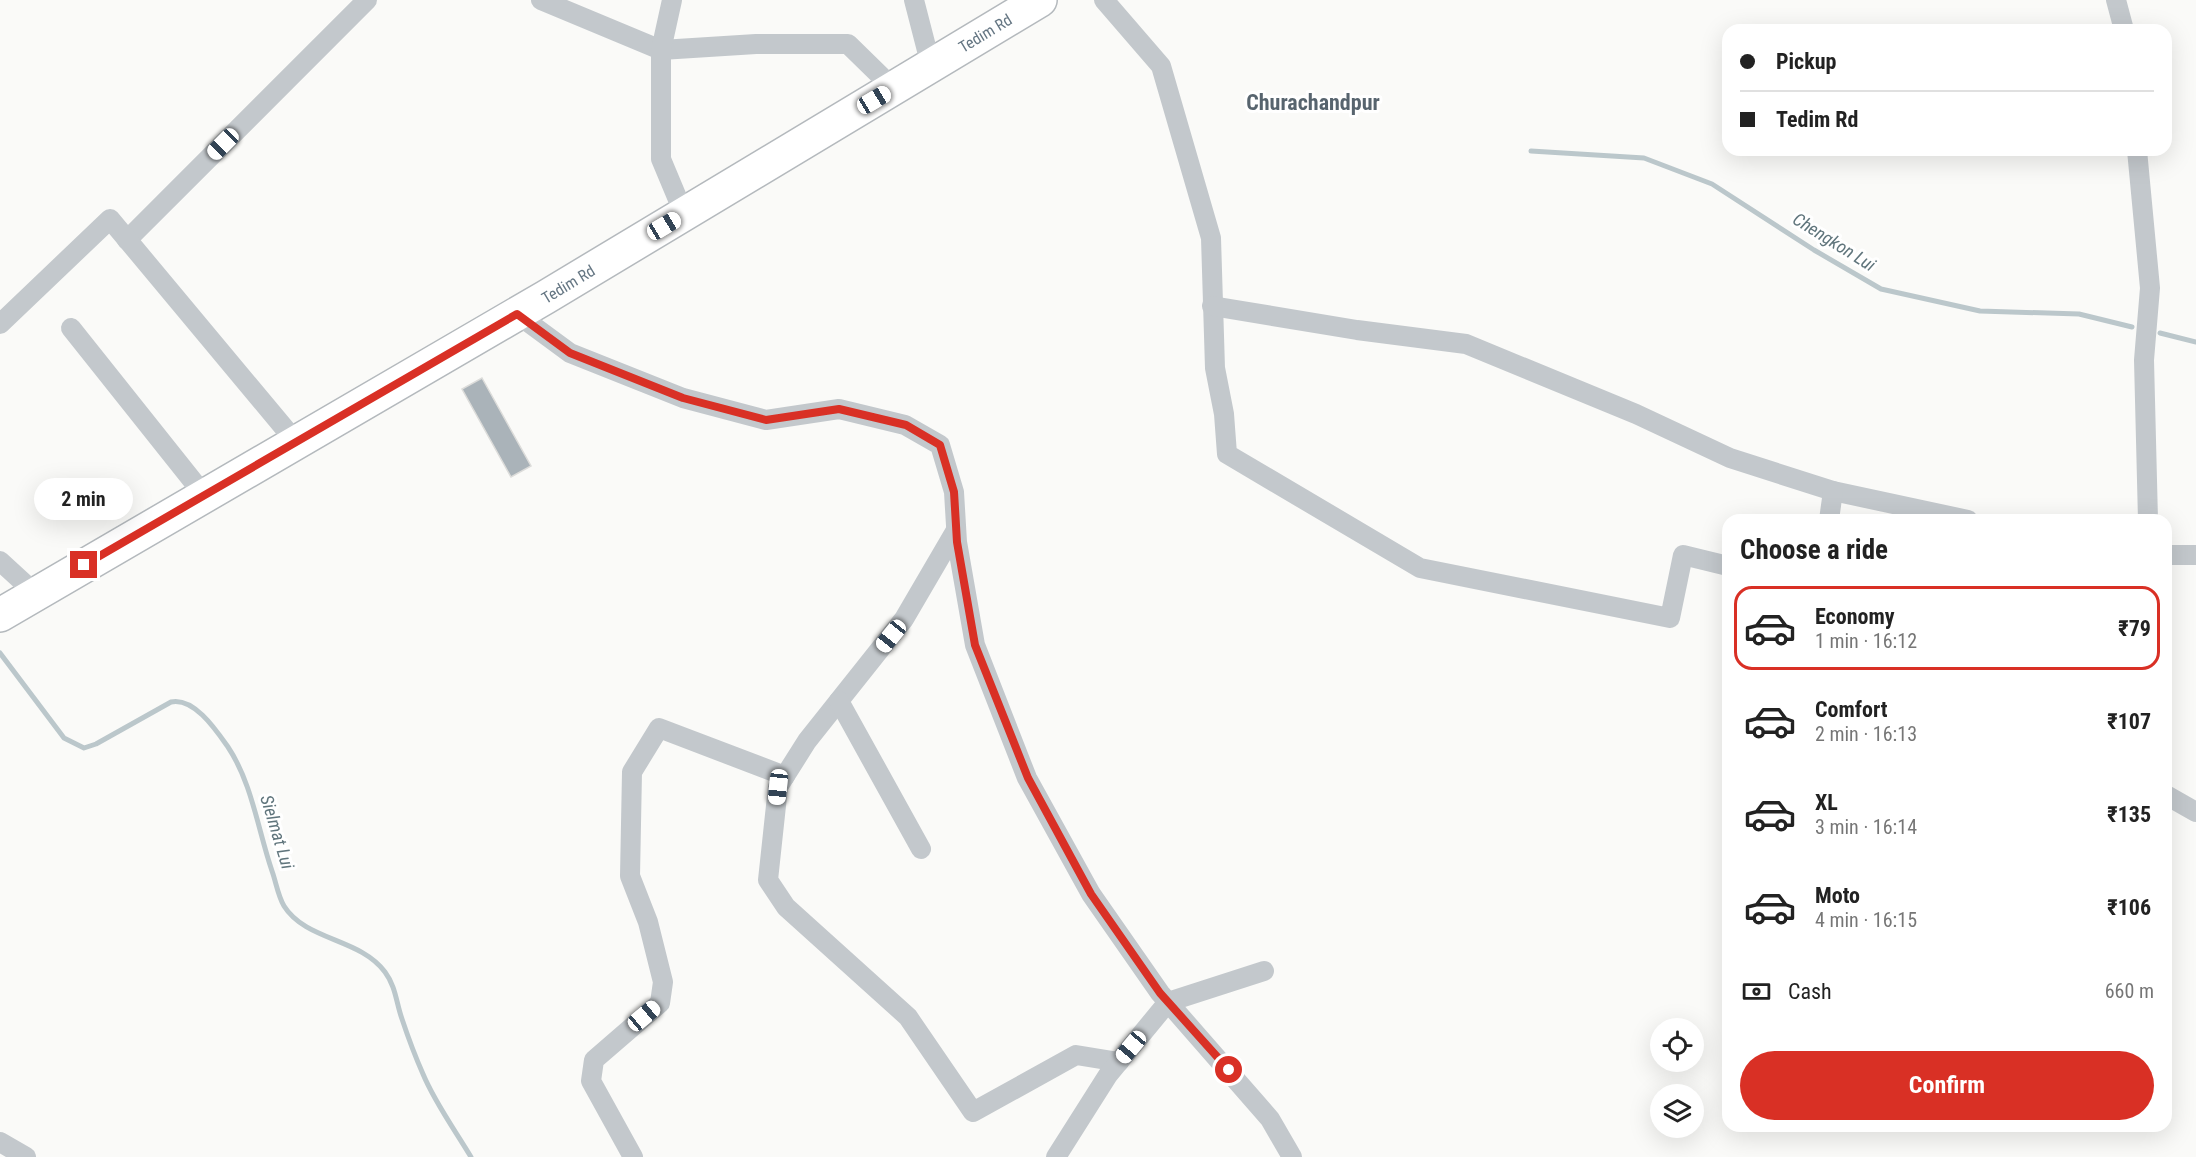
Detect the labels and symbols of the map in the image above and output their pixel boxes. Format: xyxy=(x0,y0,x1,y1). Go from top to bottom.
street label: Tedim Rd xyxy=(955,10,1015,57)
car xyxy=(854,83,894,117)
district label: Churachandpur xyxy=(1246,90,1380,115)
car xyxy=(204,125,242,163)
water label: Chengkon Lui xyxy=(1789,208,1880,276)
car xyxy=(644,209,684,243)
street label: Tedim Rd xyxy=(538,261,598,308)
callout: 2 min xyxy=(34,478,134,520)
route end xyxy=(70,551,97,578)
car xyxy=(873,616,909,656)
car xyxy=(767,768,789,806)
water label: Sielmat Lui xyxy=(256,792,299,872)
car xyxy=(624,998,664,1034)
car xyxy=(1113,1027,1149,1067)
route start xyxy=(1215,1056,1242,1083)

